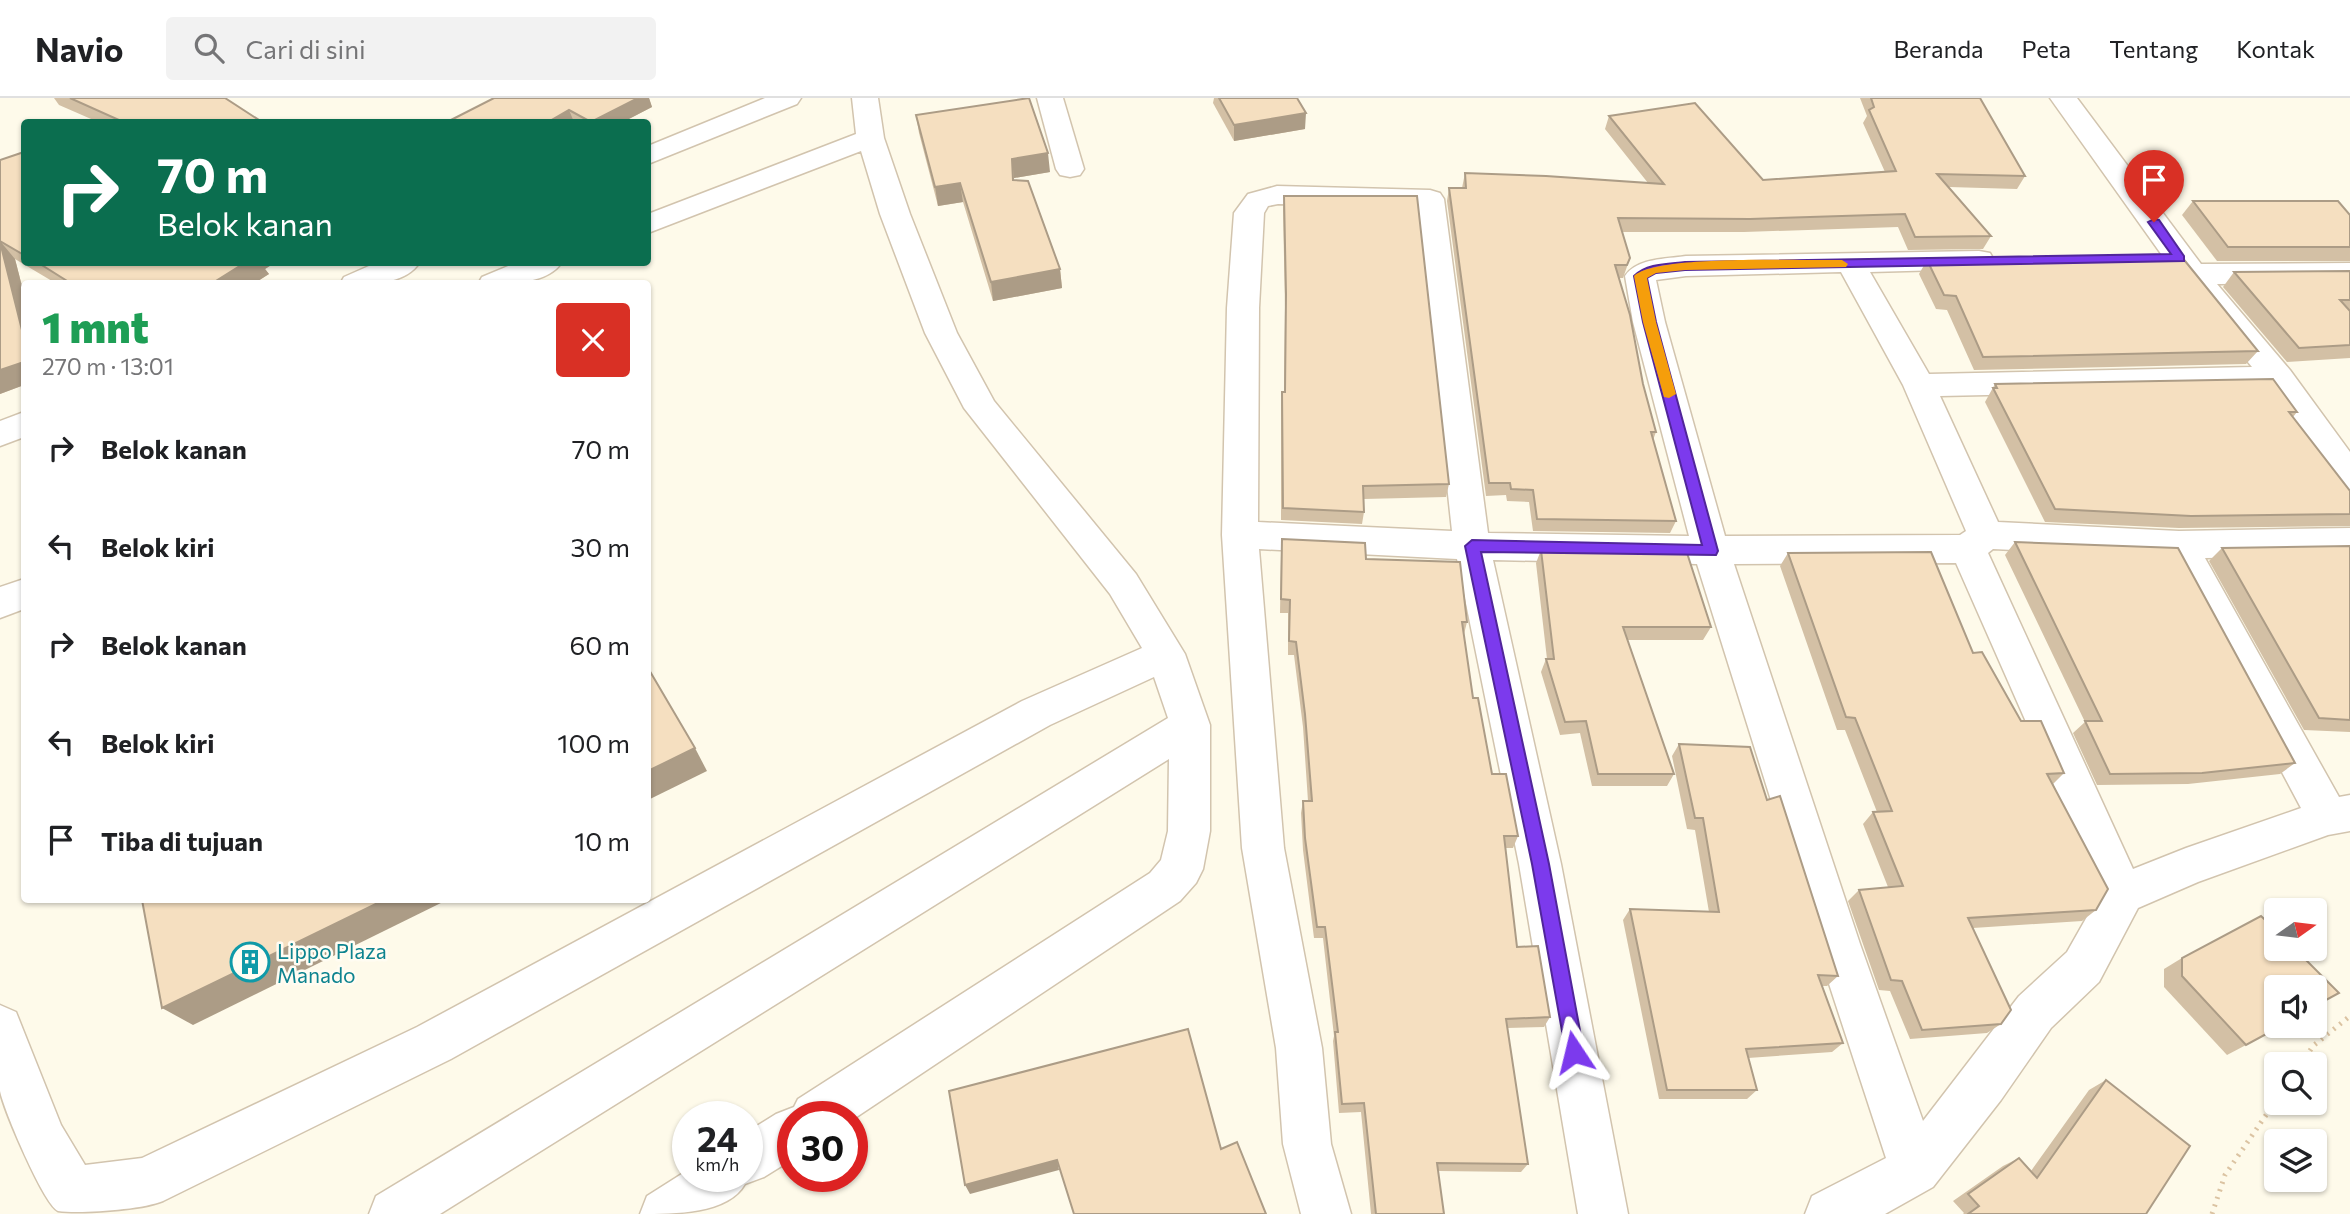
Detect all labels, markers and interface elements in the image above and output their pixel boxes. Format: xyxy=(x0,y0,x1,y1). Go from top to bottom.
search box xyxy=(166,17,656,80)
text: Navio xyxy=(35,28,124,69)
icon: search xyxy=(190,29,228,67)
text: Cari di sini xyxy=(246,33,366,64)
text: Beranda xyxy=(1893,34,1984,63)
text: Peta xyxy=(2022,34,2071,63)
text: Tentang xyxy=(2109,34,2198,63)
text: Kontak xyxy=(2236,34,2315,63)
text: 70 m xyxy=(157,143,268,203)
icon: right xyxy=(42,147,133,238)
pin xyxy=(2124,150,2184,222)
icon: arrive xyxy=(2135,161,2173,199)
text: Belok kanan xyxy=(157,203,333,243)
text: 1 mnt xyxy=(42,300,149,352)
button: close xyxy=(556,303,630,377)
text: 270 m · 13:01 xyxy=(42,352,174,380)
icon: right xyxy=(42,429,80,467)
text: Belok kanan xyxy=(101,433,247,464)
text: 70 m xyxy=(572,433,630,464)
icon: left xyxy=(42,527,80,565)
text: Belok kiri xyxy=(101,531,215,562)
text: 30 m xyxy=(571,531,630,562)
icon: right xyxy=(42,625,80,663)
text: Belok kanan xyxy=(101,629,247,660)
text: 60 m xyxy=(570,629,630,660)
icon: left xyxy=(42,723,80,761)
text: Belok kiri xyxy=(101,727,215,758)
text: 100 m xyxy=(557,727,630,758)
icon: arrive xyxy=(42,821,80,859)
text: Tiba di tujuan xyxy=(101,825,263,856)
text: 10 m xyxy=(574,825,630,856)
north arrow xyxy=(2264,898,2328,961)
map controls xyxy=(2264,898,2327,1192)
place label: Lippo Plaza Manado xyxy=(277,938,387,987)
building icon: Lippo Plaza Manado xyxy=(229,941,271,983)
button: sound xyxy=(2264,975,2327,1038)
position arrow xyxy=(1537,1015,1611,1089)
button: search xyxy=(2264,1052,2327,1115)
speed limit sign: 30 xyxy=(777,1101,868,1192)
text: 24 xyxy=(697,1116,738,1159)
button: layers xyxy=(2264,1129,2327,1192)
text: km/h xyxy=(696,1153,739,1175)

